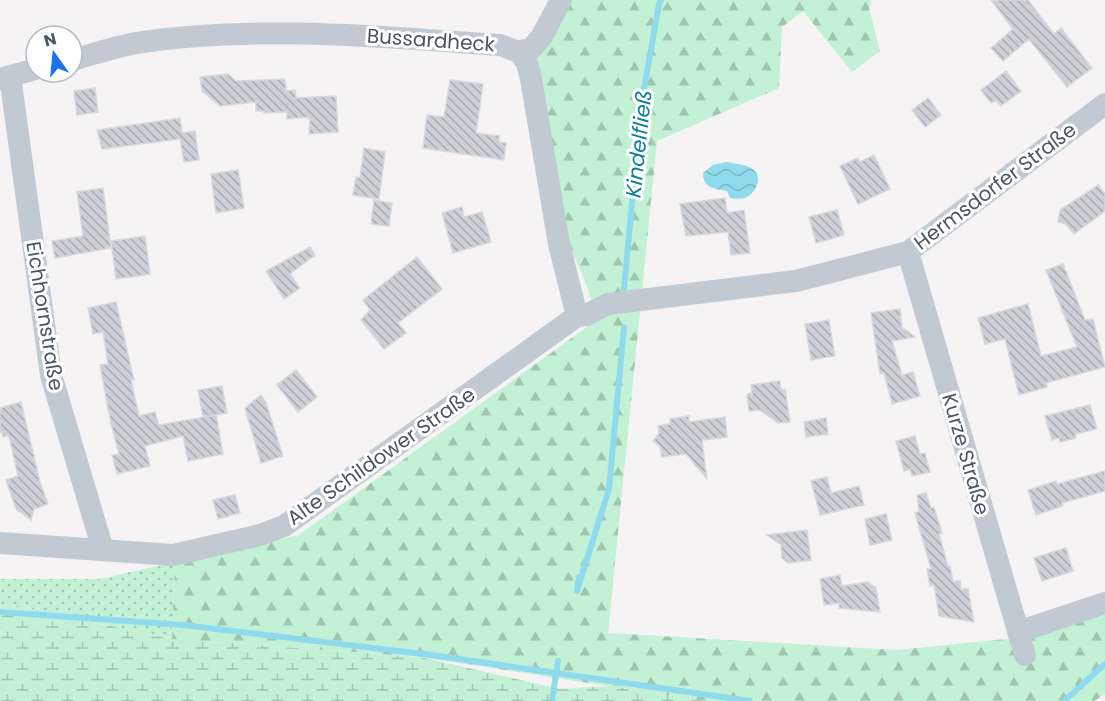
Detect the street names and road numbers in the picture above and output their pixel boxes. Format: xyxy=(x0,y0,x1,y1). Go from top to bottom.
street label: Bussardheck xyxy=(366,22,497,58)
street label: Hermsdorfer Straße xyxy=(908,116,1082,256)
street label: Eichhornstraße xyxy=(19,239,71,393)
street label: Alte Schildower Straße xyxy=(281,380,481,532)
street label: Kurze Straße xyxy=(935,390,997,518)

